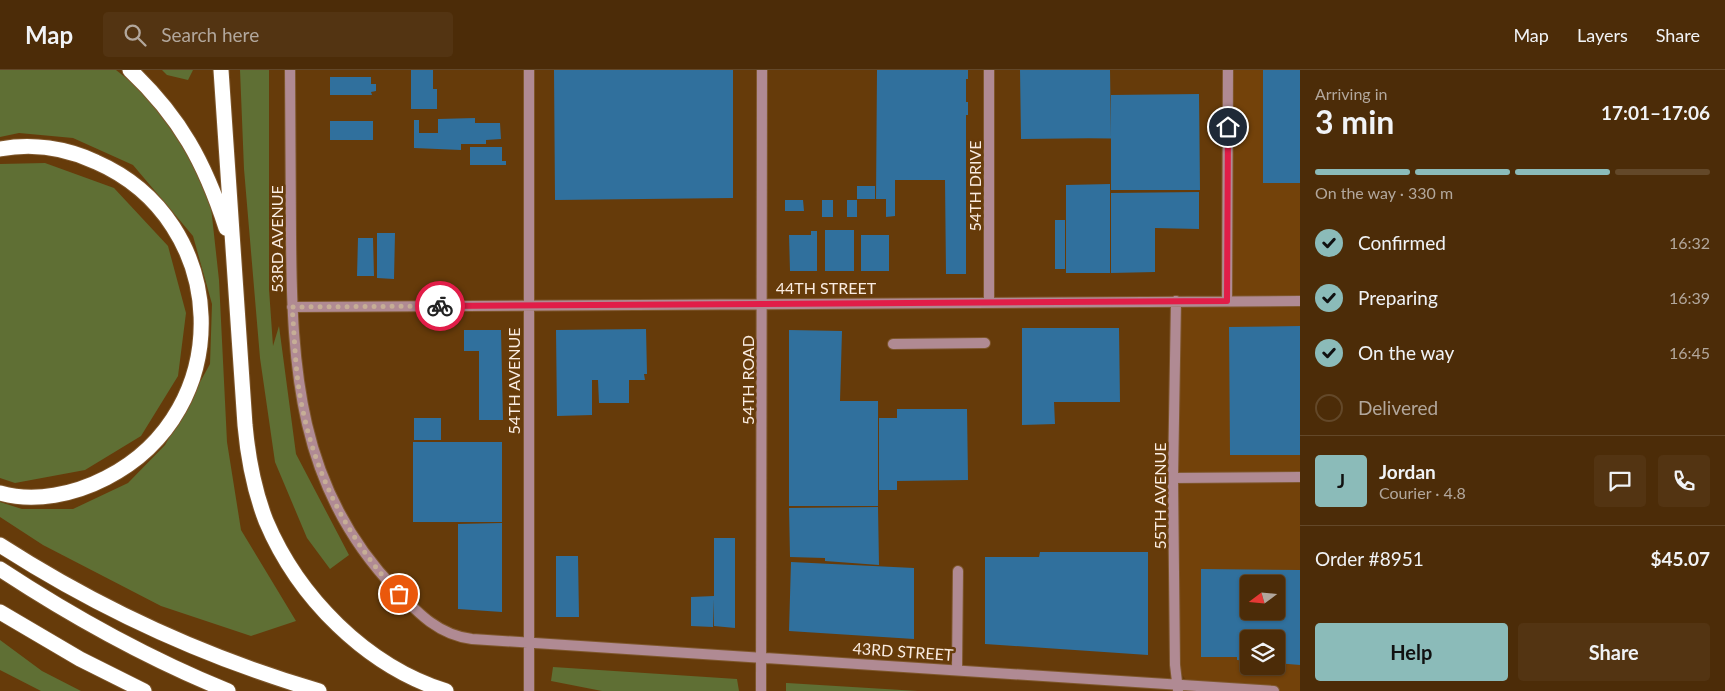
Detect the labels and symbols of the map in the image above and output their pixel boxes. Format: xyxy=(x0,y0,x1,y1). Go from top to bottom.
pin xyxy=(1207,106,1249,148)
street label: 54TH DRIVE xyxy=(965,140,984,232)
street label: 53RD AVENUE xyxy=(267,185,286,293)
street label: 44TH STREET xyxy=(776,278,877,297)
courier xyxy=(415,281,465,331)
street label: 54TH AVENUE xyxy=(504,327,523,435)
street label: 54TH ROAD xyxy=(738,335,757,425)
street label: 55TH AVENUE xyxy=(1150,442,1169,550)
pin xyxy=(378,573,420,615)
north arrow xyxy=(1240,575,1285,620)
street label: 43RD STREET xyxy=(852,638,955,664)

